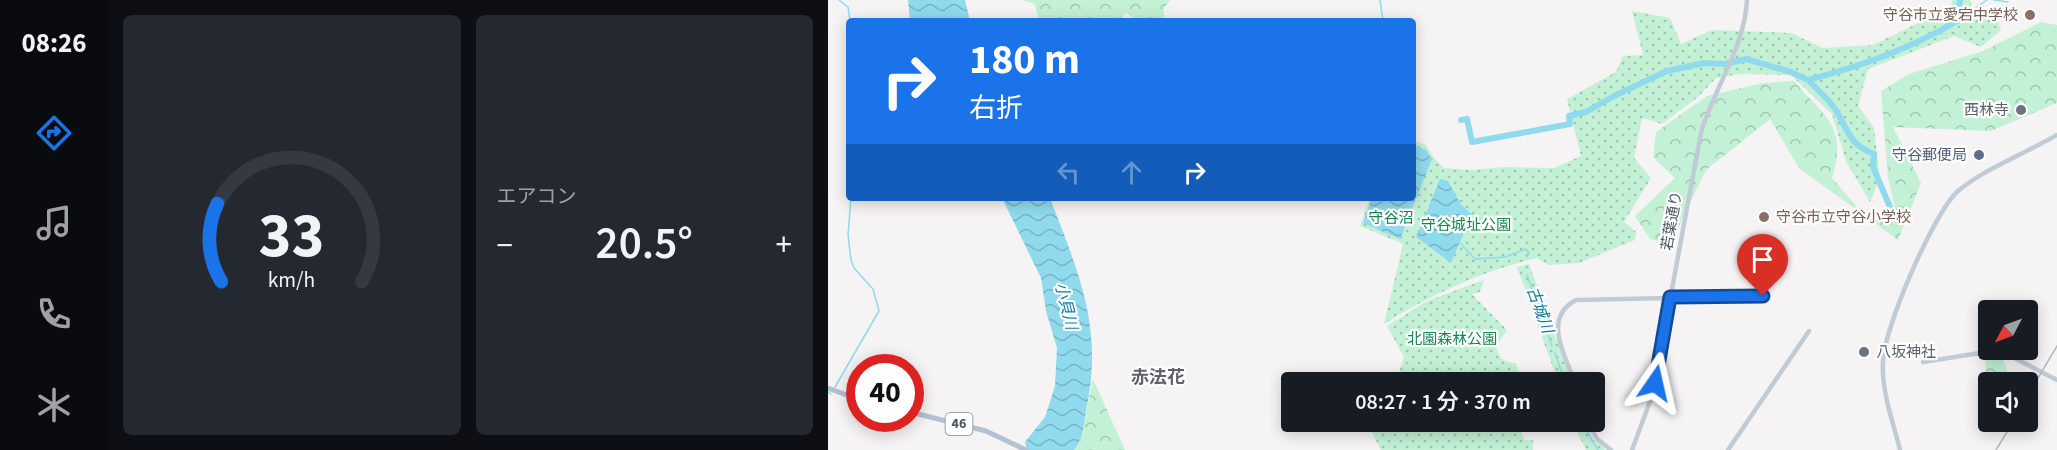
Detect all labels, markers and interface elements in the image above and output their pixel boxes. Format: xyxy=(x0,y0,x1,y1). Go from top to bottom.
place label: 守谷市立愛宕中学校 xyxy=(1883,5,2018,26)
marker: 守谷市立愛宕中学校 xyxy=(2023,8,2037,22)
text: 08:26 xyxy=(21,24,87,63)
text: 180 m xyxy=(969,30,1080,90)
icon: right xyxy=(870,42,948,120)
text: 右折 xyxy=(969,89,1023,128)
place label: 西林寺 xyxy=(1964,100,2009,121)
marker: 西林寺 xyxy=(2014,103,2028,117)
icon: directions xyxy=(33,112,75,154)
place label: 守谷郵便局 xyxy=(1892,145,1967,166)
marker: 守谷郵便局 xyxy=(1972,148,1986,162)
icon: left xyxy=(1052,156,1085,189)
icon: ahead xyxy=(1115,156,1148,189)
icon: right xyxy=(1178,156,1211,189)
text: エアコン xyxy=(497,183,577,211)
street label: 若葉通り xyxy=(1656,190,1688,252)
text: 33 xyxy=(259,192,325,281)
icon: music xyxy=(33,202,75,244)
place label: 守谷市立守谷小学校 xyxy=(1776,207,1911,228)
park label: 守谷沼 xyxy=(1368,208,1414,229)
marker: 守谷市立守谷小学校 xyxy=(1757,210,1771,224)
text: 20.5° xyxy=(596,212,693,276)
park label: 守谷城址公園 xyxy=(1421,215,1511,236)
text: − xyxy=(497,222,513,269)
text: + xyxy=(776,222,792,269)
pin xyxy=(1737,234,1788,296)
icon: arrive xyxy=(1746,243,1779,276)
text: km/h xyxy=(268,265,316,296)
water label: 小貝川 xyxy=(1050,280,1083,334)
water label: 古城川 xyxy=(1521,284,1559,338)
icon: phone xyxy=(33,293,75,335)
north arrow xyxy=(1978,300,2038,360)
map controls xyxy=(1978,300,2038,432)
park label: 北園森林公園 xyxy=(1407,329,1497,350)
place label: 八坂神社 xyxy=(1876,342,1936,363)
marker: 八坂神社 xyxy=(1857,345,1871,359)
position arrow xyxy=(1623,351,1687,415)
speed limit sign: 40 xyxy=(846,354,924,432)
district label: 赤法花 xyxy=(1131,365,1185,390)
button: sound xyxy=(1978,372,2038,432)
icon: climate xyxy=(33,384,75,426)
text: 08:27 · 1 分 · 370 m xyxy=(1355,386,1531,418)
road number: 46 xyxy=(946,413,972,435)

